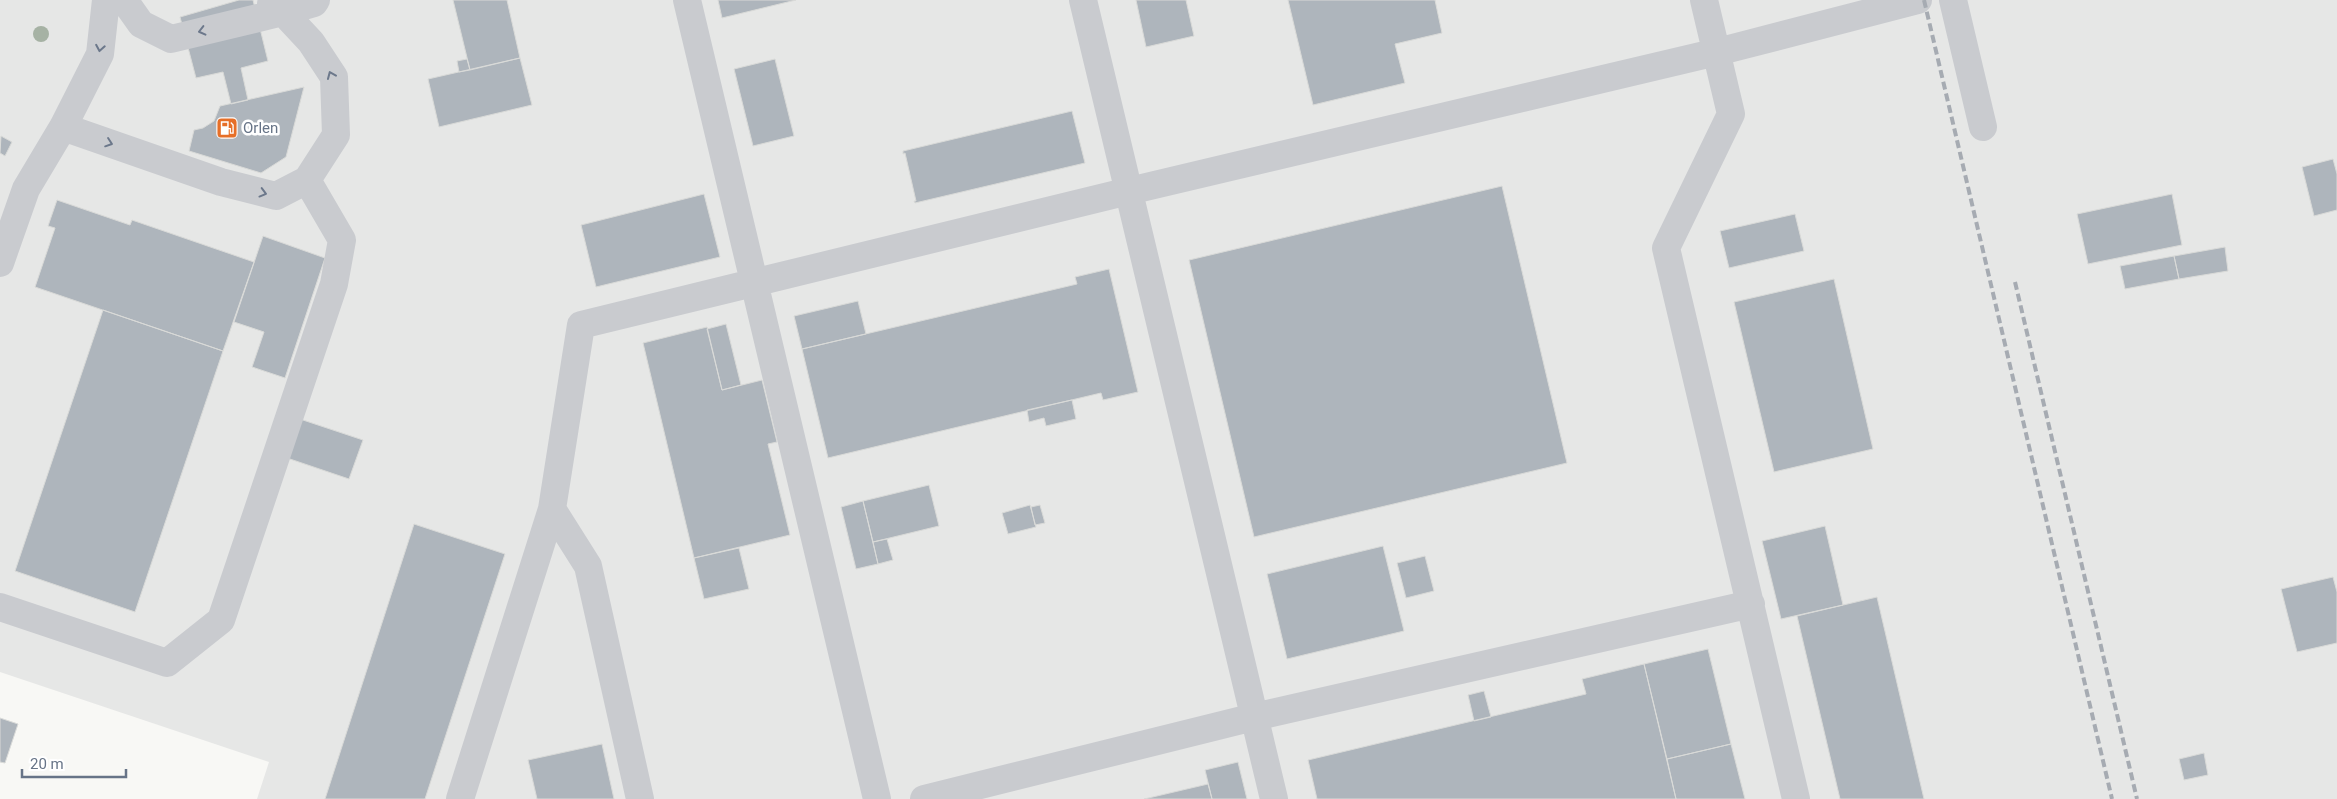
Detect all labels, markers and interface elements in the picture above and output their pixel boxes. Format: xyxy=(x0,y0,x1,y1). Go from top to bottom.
one-way arrow xyxy=(198,25,207,36)
one-way arrow xyxy=(96,44,106,53)
one-way arrow xyxy=(327,71,337,80)
fuel station icon: Orlen xyxy=(215,116,239,140)
place label: Orlen xyxy=(243,119,278,137)
one-way arrow xyxy=(104,137,113,147)
one-way arrow xyxy=(259,187,268,198)
scale bar xyxy=(22,746,126,778)
text: 20 m xyxy=(30,755,64,773)

